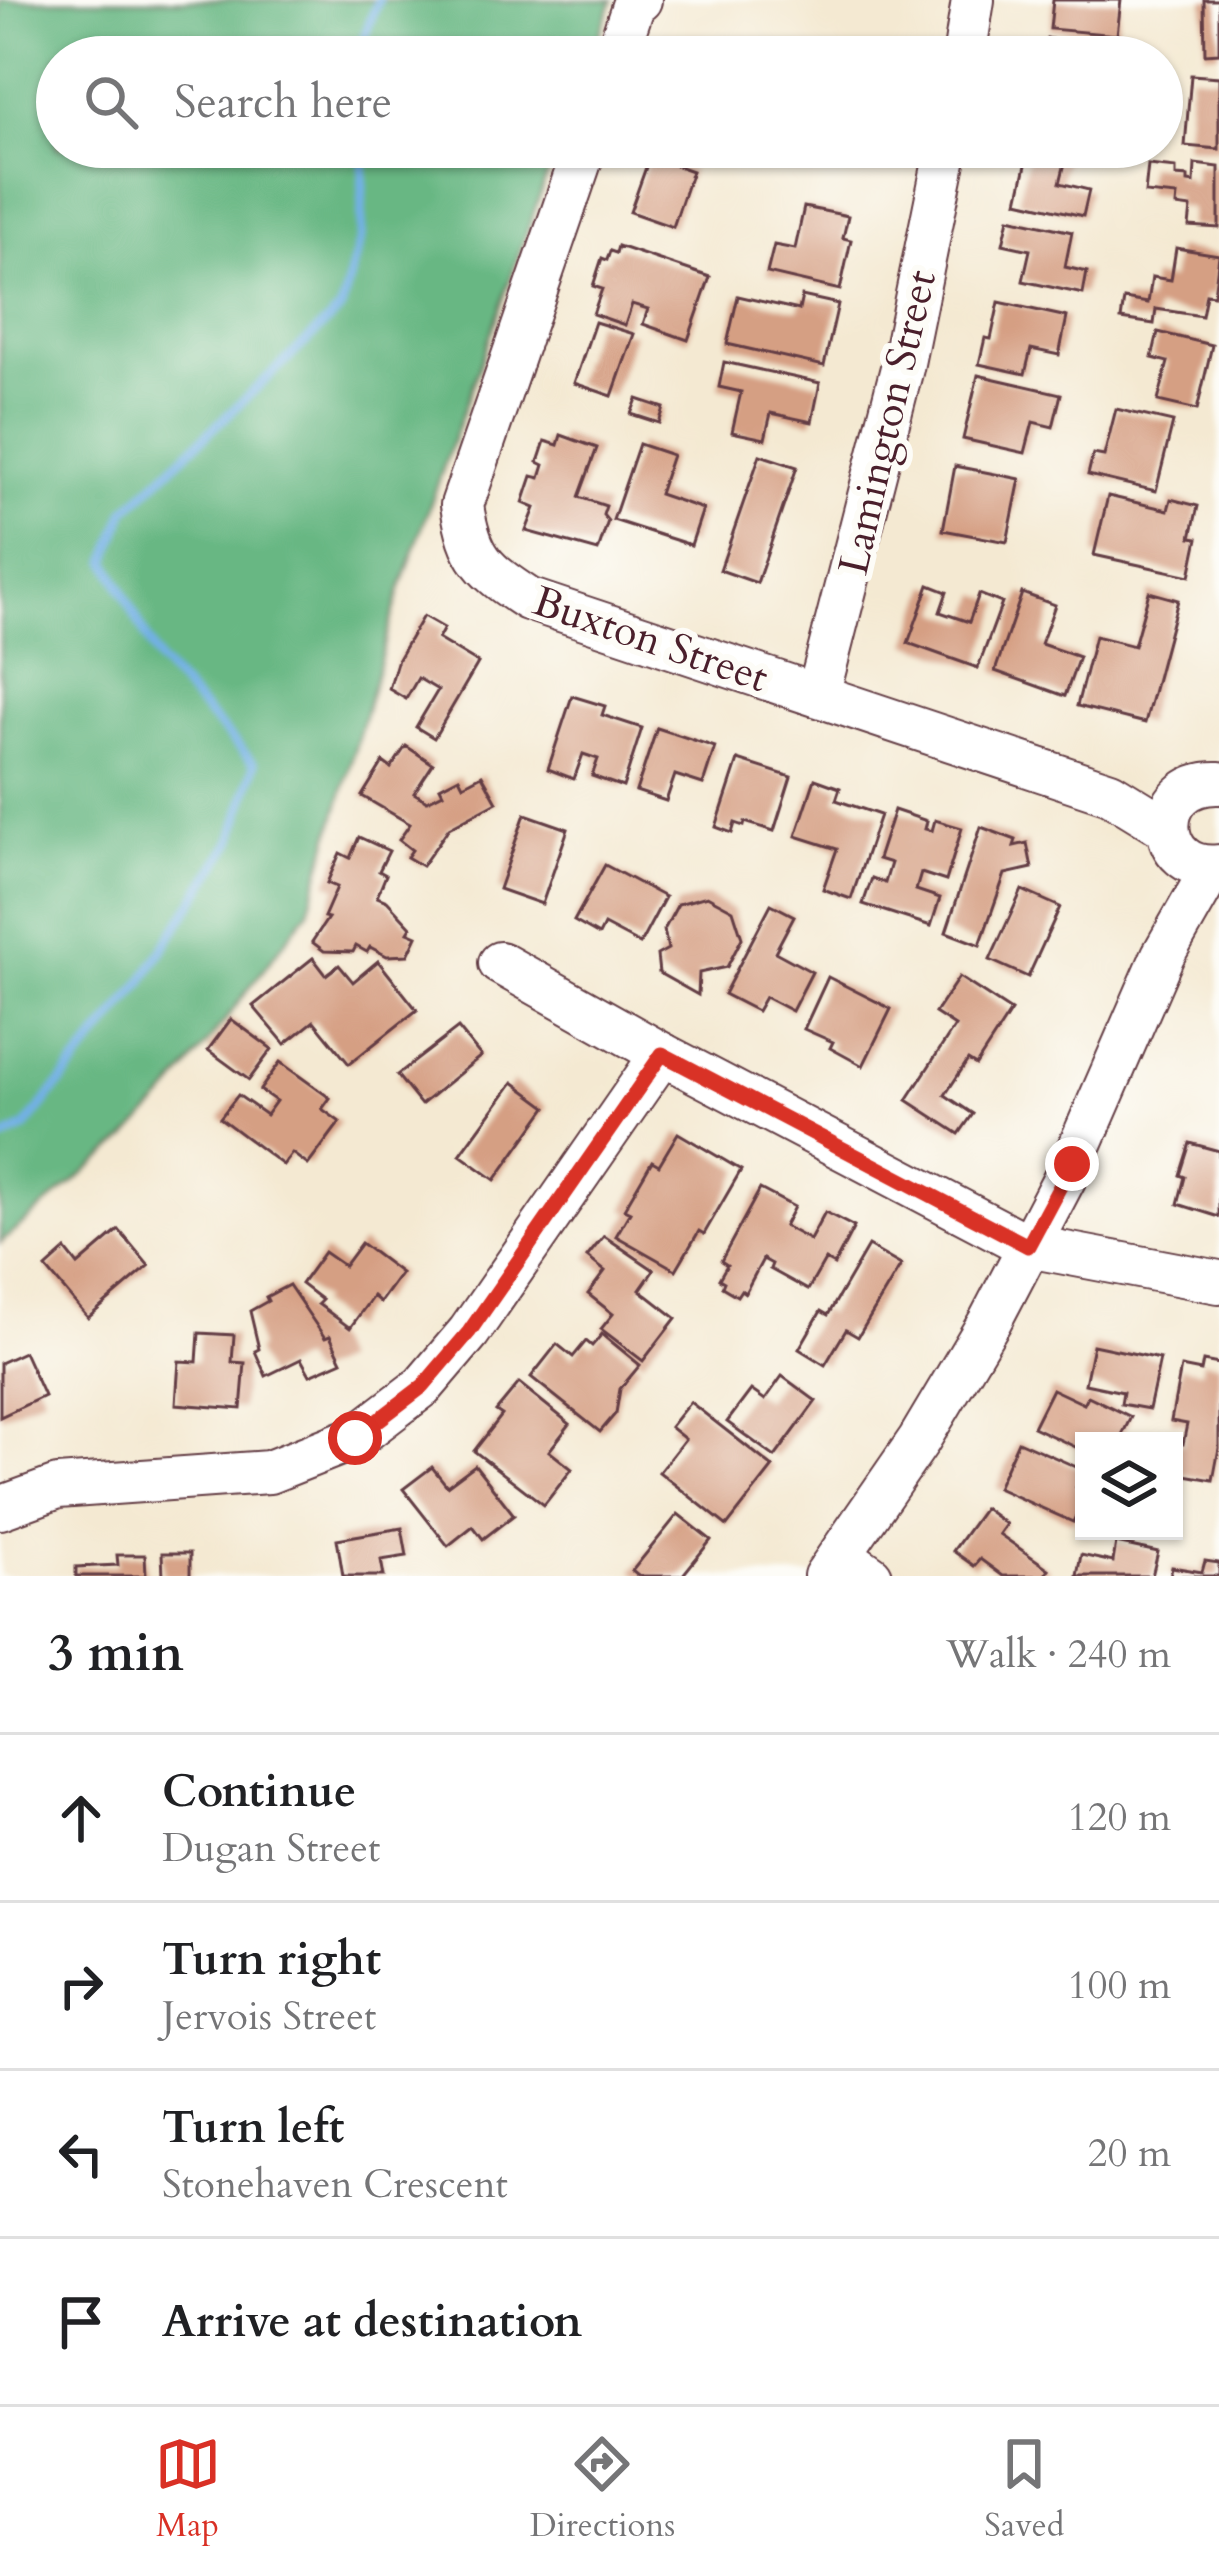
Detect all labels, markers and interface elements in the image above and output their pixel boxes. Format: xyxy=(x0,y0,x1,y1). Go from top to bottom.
search box xyxy=(36,36,1183,168)
icon: search xyxy=(78,69,144,135)
text: Search here xyxy=(174,72,392,133)
street label: Lamington Street xyxy=(825,265,950,580)
street label: Buxton Street xyxy=(526,573,775,706)
route end xyxy=(1045,1137,1099,1191)
route start xyxy=(328,1411,382,1465)
map controls xyxy=(1075,1432,1183,1540)
button: layers xyxy=(1075,1432,1183,1540)
text: 3 min xyxy=(48,1619,184,1689)
text: Walk · 240 m xyxy=(946,1628,1171,1681)
text: Continue xyxy=(162,1761,356,1822)
icon: ahead xyxy=(48,1785,114,1851)
text: 120 m xyxy=(1068,1791,1171,1844)
text: Dugan Street xyxy=(162,1822,380,1875)
text: Turn right xyxy=(162,1929,381,1990)
icon: right xyxy=(48,1953,114,2019)
text: 100 m xyxy=(1068,1959,1171,2012)
text: Jervois Street xyxy=(162,1990,376,2043)
text: Turn left xyxy=(162,2097,344,2158)
icon: left xyxy=(48,2121,114,2187)
text: 20 m xyxy=(1088,2127,1171,2180)
text: Stonehaven Crescent xyxy=(162,2158,508,2211)
icon: arrive xyxy=(48,2289,114,2355)
text: Arrive at destination xyxy=(162,2291,582,2352)
tab: Map xyxy=(155,2431,221,2548)
tab: Directions xyxy=(530,2431,675,2548)
tab: Saved xyxy=(984,2431,1064,2548)

